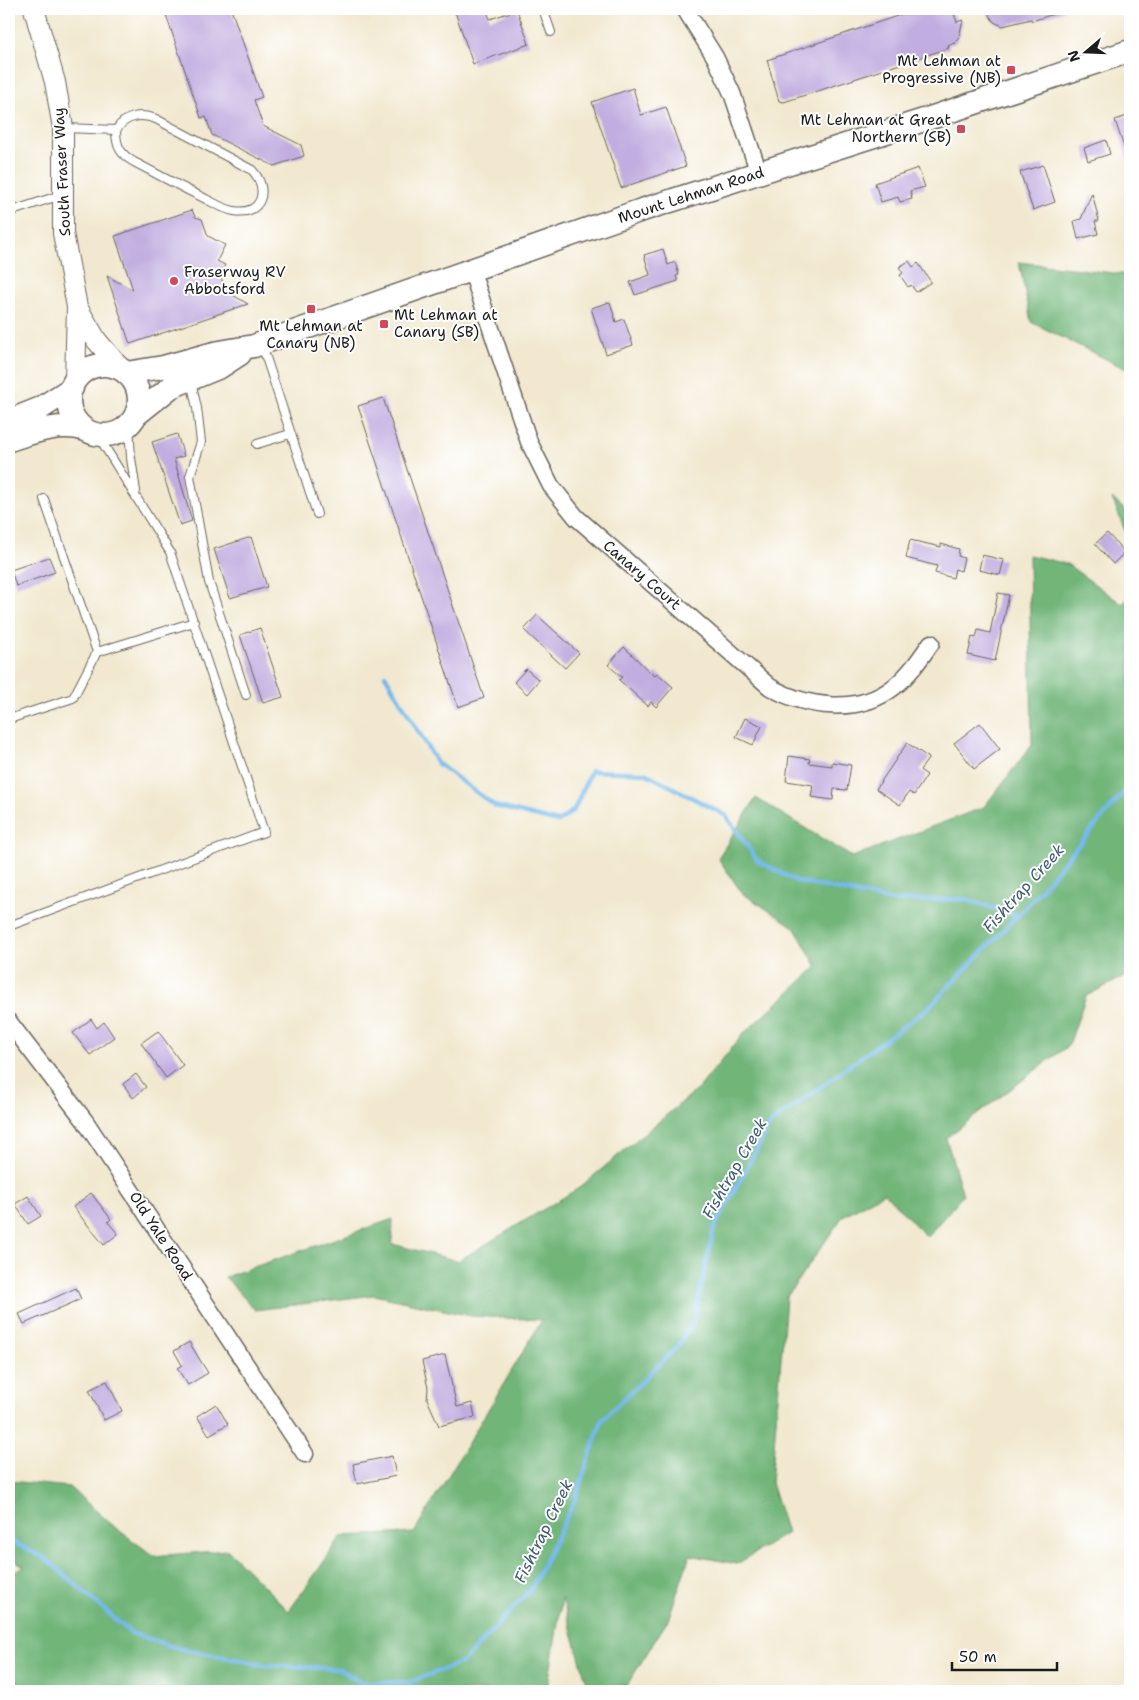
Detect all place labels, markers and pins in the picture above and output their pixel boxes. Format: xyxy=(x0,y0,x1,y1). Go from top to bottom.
place label: Mt Lehman at Progressive (NB) xyxy=(882,51,1001,88)
marker: Mt Lehman at Progressive (NB) xyxy=(1005,64,1017,76)
place label: Mt Lehman at Great Northern (SB) xyxy=(801,110,951,147)
marker: Mt Lehman at Great Northern (SB) xyxy=(955,123,967,135)
place label: Fraserway RV Abbotsford xyxy=(184,262,286,299)
marker: Fraserway RV Abbotsford xyxy=(168,275,180,287)
marker: Mt Lehman at Canary (NB) xyxy=(305,303,317,315)
place label: Mt Lehman at Canary (SB) xyxy=(394,305,498,342)
place label: Mt Lehman at Canary (NB) xyxy=(259,316,363,353)
marker: Mt Lehman at Canary (SB) xyxy=(378,318,390,330)

